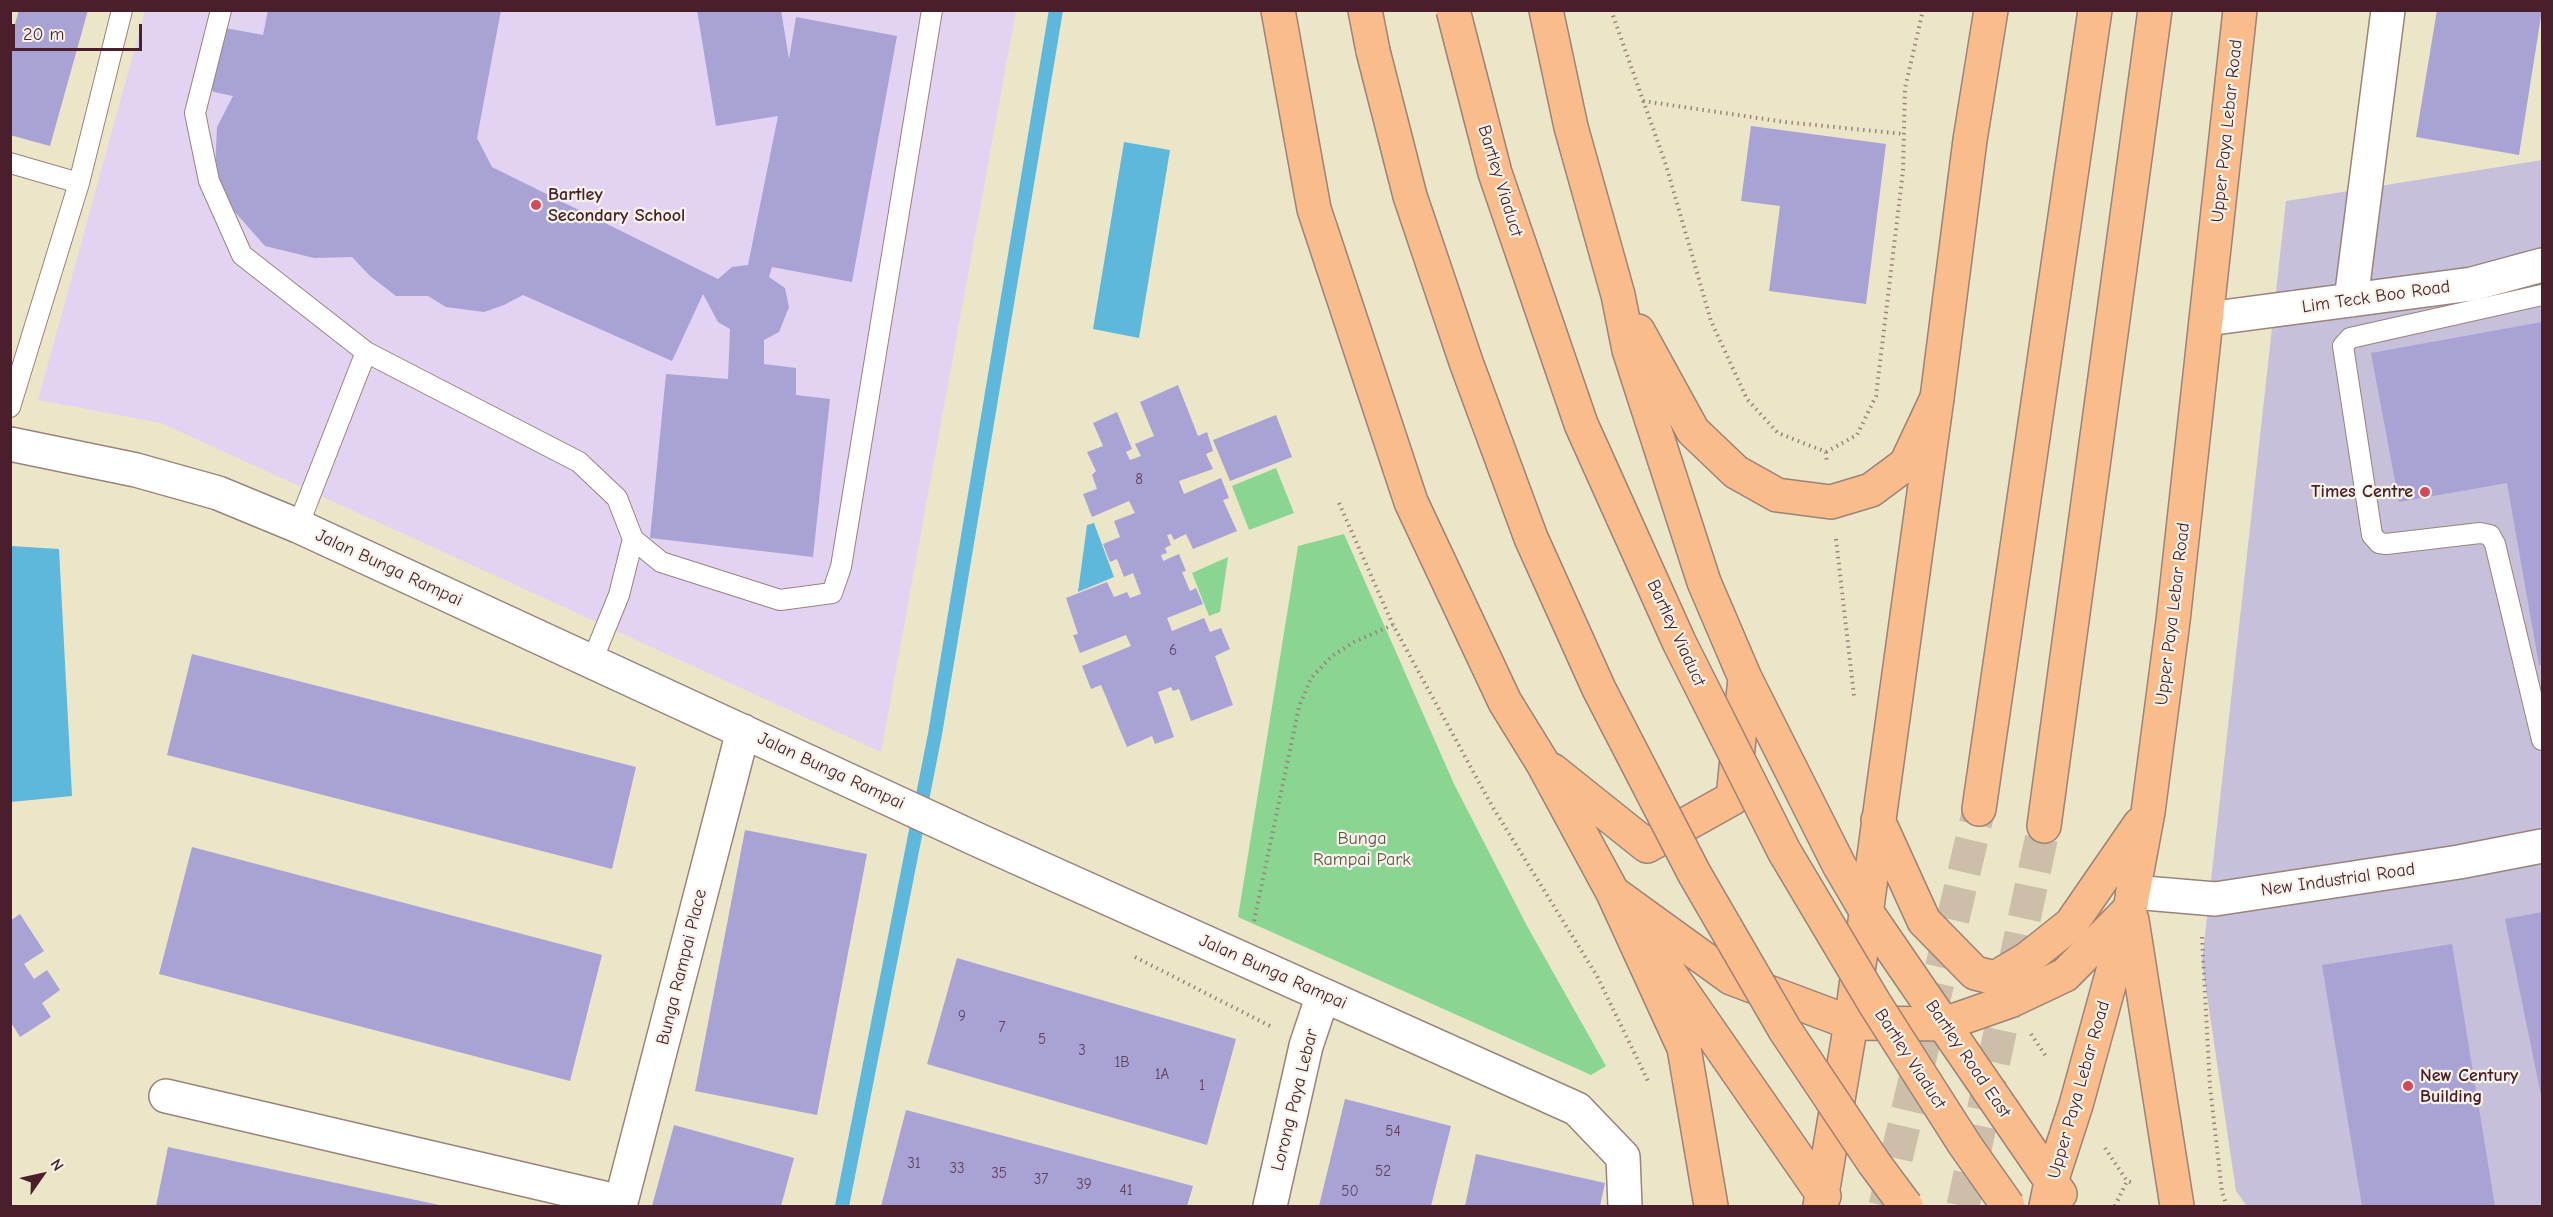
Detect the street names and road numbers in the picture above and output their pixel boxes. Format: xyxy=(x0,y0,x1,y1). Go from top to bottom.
street label: Upper Paya Lebar Road xyxy=(2207,38,2247,224)
street label: Bartley Viaduct xyxy=(1473,123,1527,239)
street label: Lim Teck Boo Road xyxy=(2301,276,2451,318)
street label: Upper Paya Lebar Road xyxy=(2151,521,2195,707)
street label: Jalan Bunga Rampai xyxy=(312,525,466,611)
street label: Bartley Viaduct xyxy=(1642,576,1710,690)
street label: Jalan Bunga Rampai xyxy=(754,728,908,814)
street label: New Industrial Road xyxy=(2260,858,2416,902)
street label: Bunga Rampai Place xyxy=(652,887,712,1047)
street label: Jalan Bunga Rampai xyxy=(1196,930,1350,1014)
street label: Bartley Road East xyxy=(1921,996,2015,1122)
street label: Upper Paya Lebar Road xyxy=(2043,999,2115,1181)
street label: Bartley Viaduct xyxy=(1870,1005,1950,1113)
street label: Lorong Paya Lebar xyxy=(1267,1027,1323,1173)

